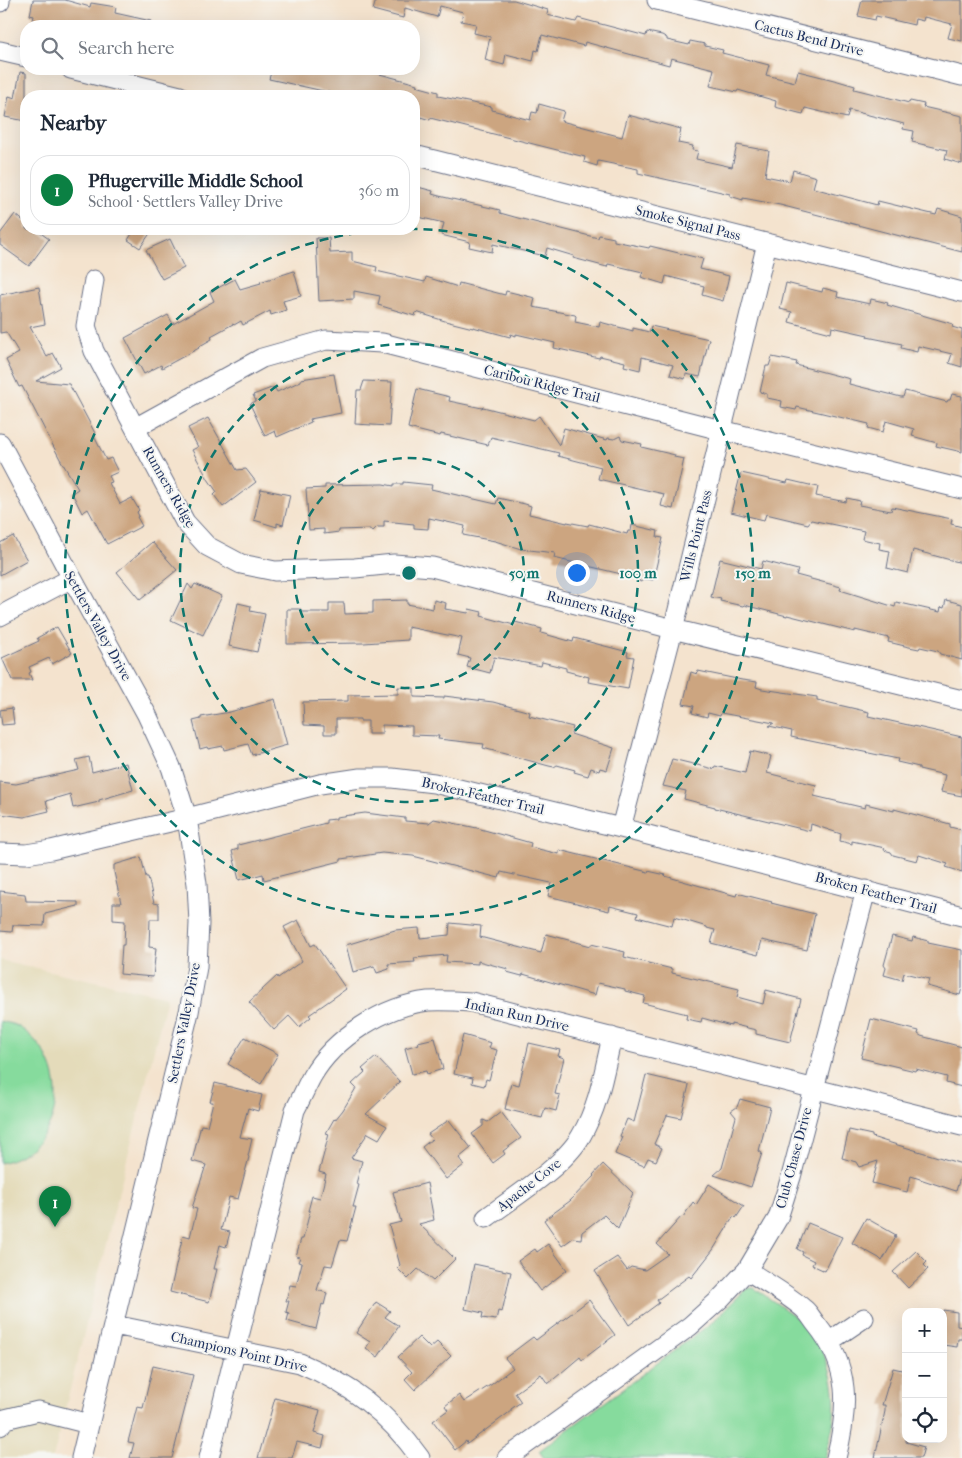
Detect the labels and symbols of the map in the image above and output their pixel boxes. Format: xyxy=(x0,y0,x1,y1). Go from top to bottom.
street label: Cactus Bend Drive xyxy=(753,16,865,60)
street label: Smoke Signal Pass xyxy=(633,202,743,244)
street label: Caribou Ridge Trail xyxy=(482,361,602,407)
street label: Runners Ridge xyxy=(139,443,199,531)
street label: Wills Point Pass xyxy=(676,488,716,585)
your location xyxy=(564,560,590,586)
centre of rings xyxy=(400,564,418,582)
text: 50 m xyxy=(509,564,540,582)
text: 100 m xyxy=(619,564,657,582)
text: 150 m xyxy=(735,564,771,582)
street label: Settlers Valley Drive xyxy=(61,568,135,684)
street label: Runners Ridge xyxy=(545,587,637,627)
street label: Broken Feather Trail xyxy=(420,774,546,818)
street label: Broken Feather Trail xyxy=(813,869,939,917)
street label: Settlers Valley Drive xyxy=(164,961,204,1085)
street label: Indian Run Drive xyxy=(463,995,571,1035)
street label: Club Chase Drive xyxy=(772,1105,816,1211)
street label: Apache Cove xyxy=(493,1155,565,1216)
pin: 1 xyxy=(39,1186,71,1227)
street label: Champions Point Drive xyxy=(169,1328,309,1376)

